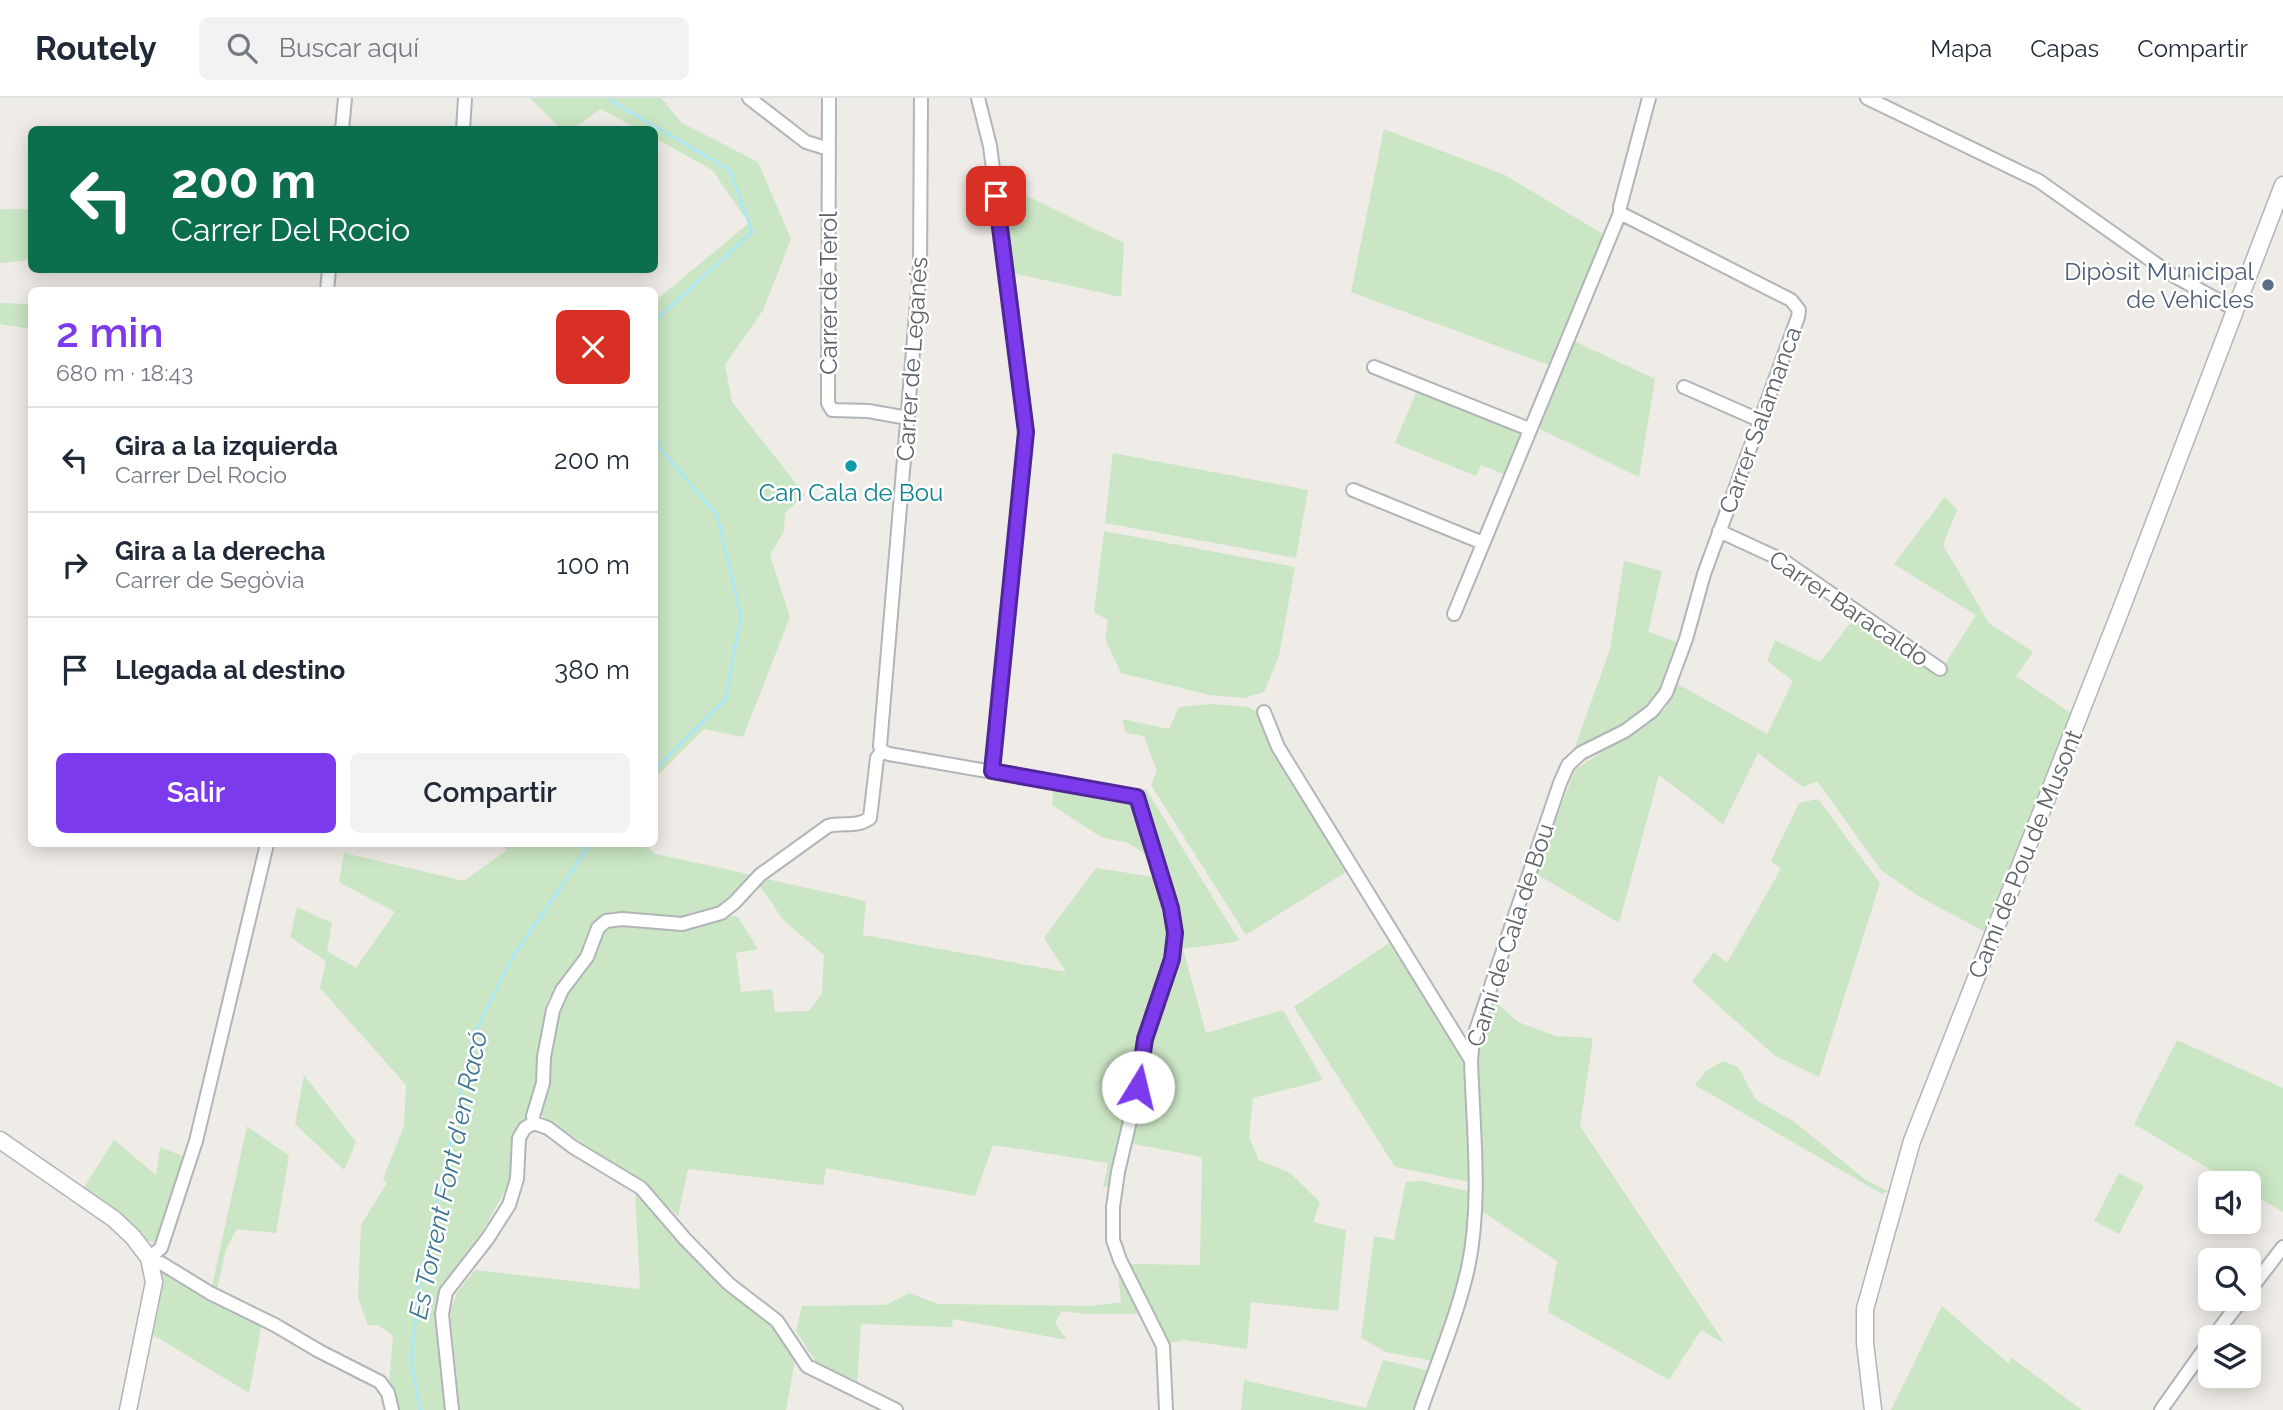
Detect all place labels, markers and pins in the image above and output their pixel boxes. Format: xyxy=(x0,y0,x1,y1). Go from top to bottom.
pin xyxy=(966,166,1026,226)
place label: Dipòsit Municipal de Vehicles xyxy=(2064,257,2254,314)
marker: Dipòsit Municipal de Vehicles xyxy=(2260,277,2276,293)
marker: Can Cala de Bou xyxy=(843,458,859,474)
place label: Can Cala de Bou xyxy=(759,478,943,507)

